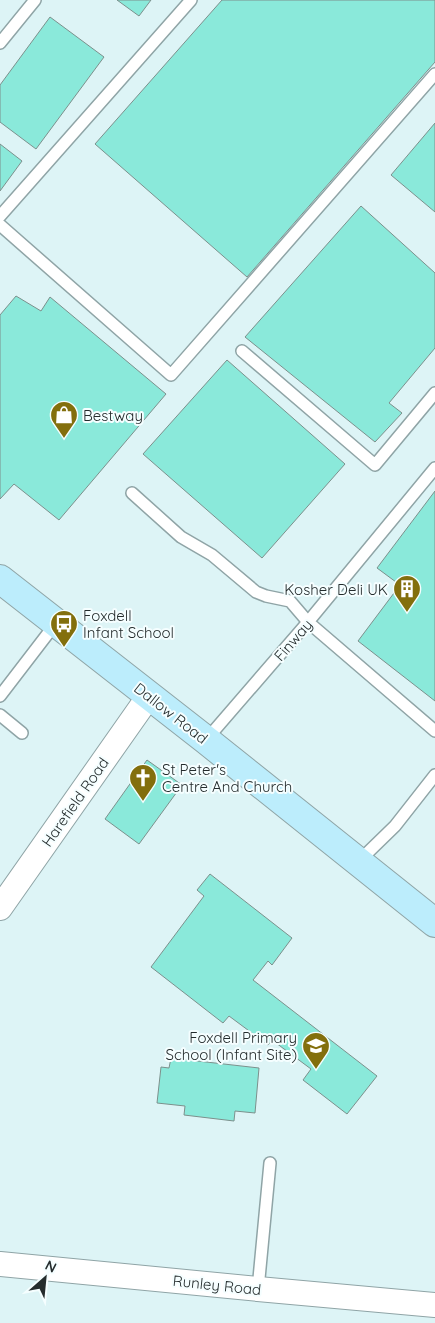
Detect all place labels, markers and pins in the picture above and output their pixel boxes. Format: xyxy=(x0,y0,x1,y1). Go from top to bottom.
shop icon: Bestway xyxy=(49,400,79,439)
place label: Bestway xyxy=(83,406,143,425)
building icon: Kosher Deli UK xyxy=(392,574,422,613)
place label: Kosher Deli UK xyxy=(284,580,388,599)
place label: Foxdell Infant School xyxy=(83,606,174,642)
bus stop icon: Foxdell Infant School xyxy=(49,609,79,648)
place label: St Peter's Centre And Church xyxy=(162,760,292,796)
church icon: St Peter's Centre And Church xyxy=(128,763,158,802)
place label: Foxdell Primary School (Infant Site) xyxy=(166,1028,297,1064)
school or university icon: Foxdell Primary School (Infant Site) xyxy=(301,1031,331,1070)

